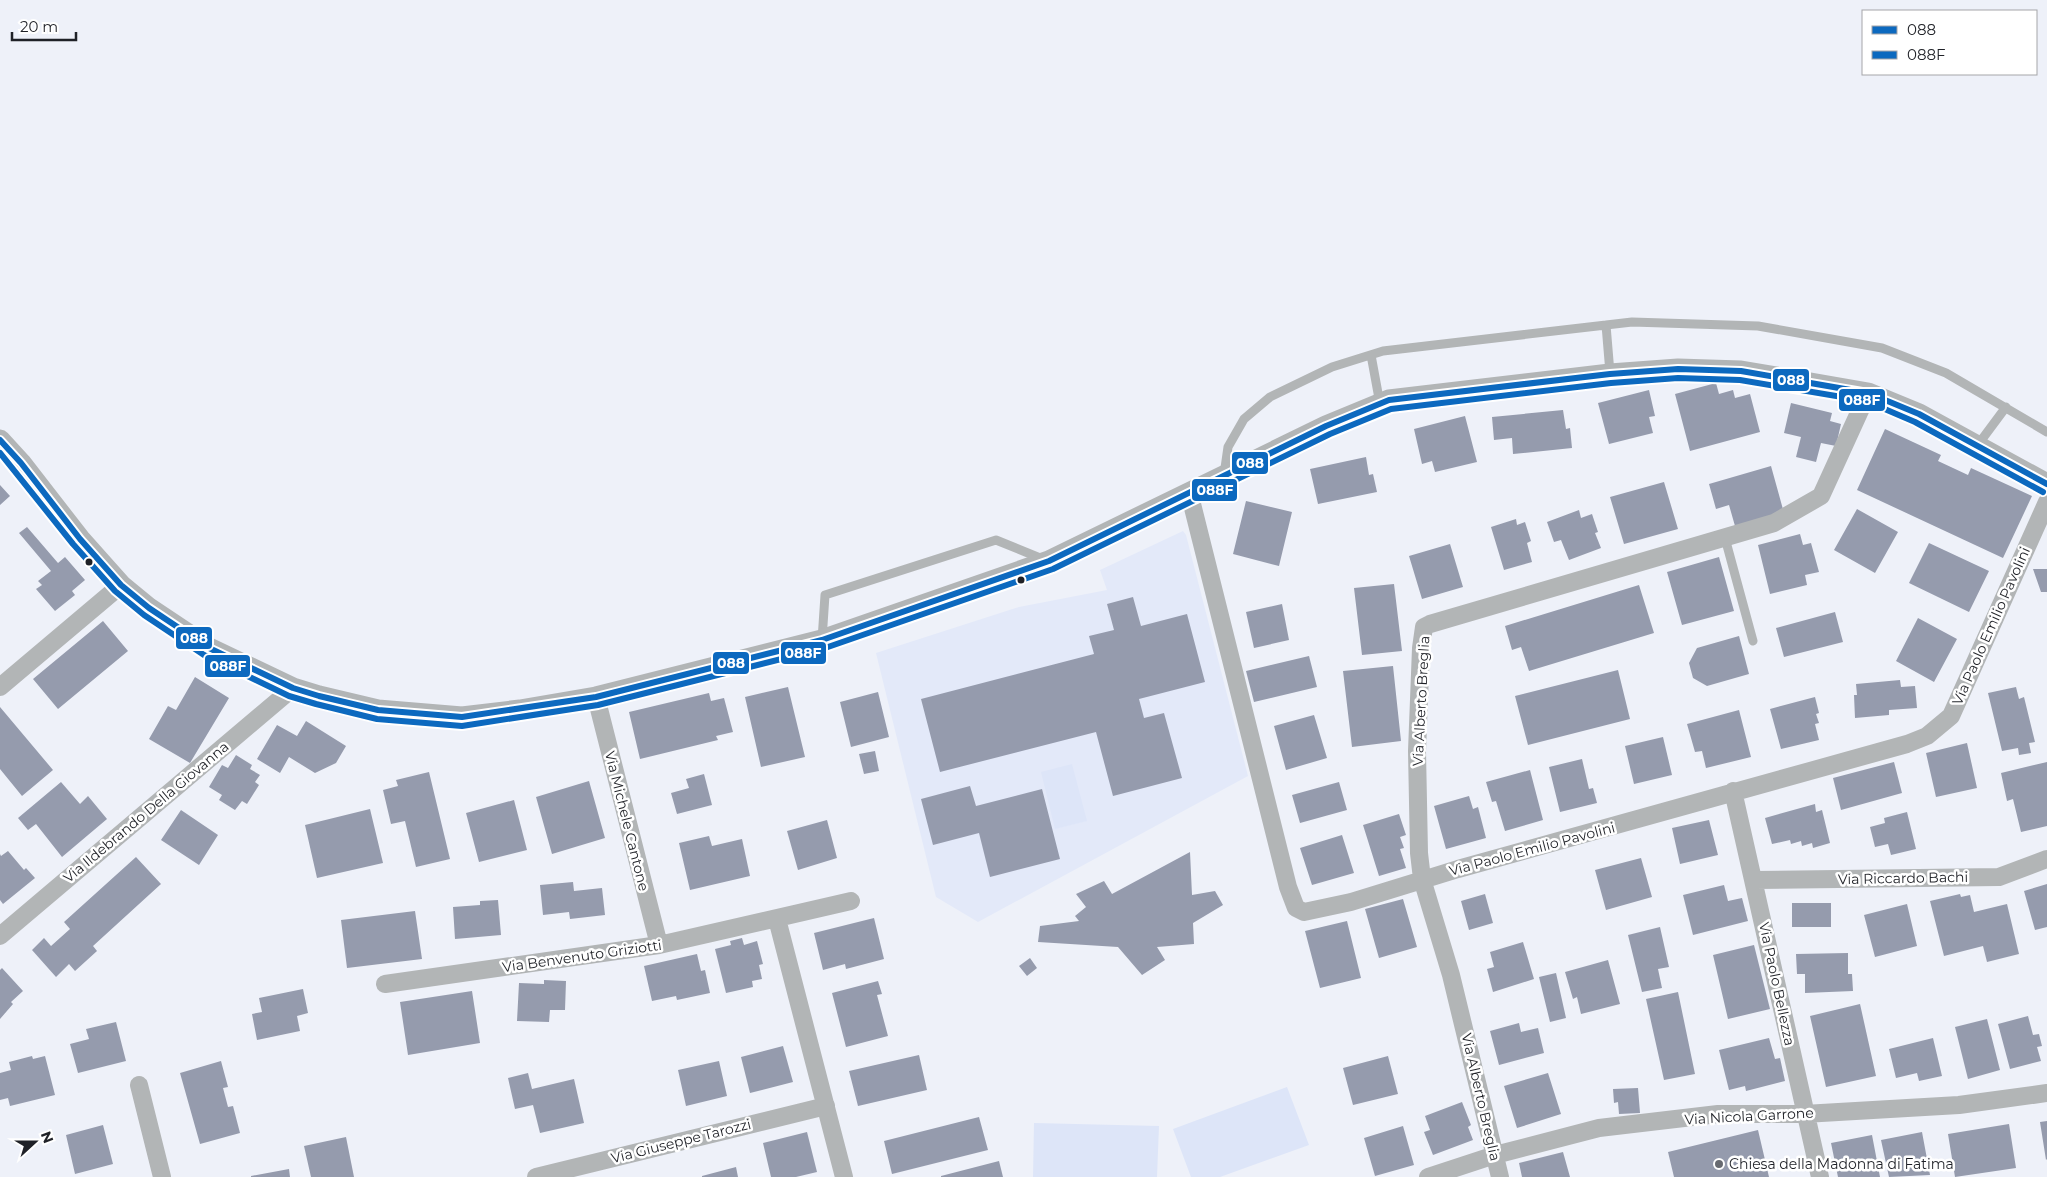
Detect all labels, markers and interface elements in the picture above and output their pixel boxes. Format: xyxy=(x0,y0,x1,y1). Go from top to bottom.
scale bar xyxy=(12,10,76,42)
legend xyxy=(1862,10,2037,75)
text: 20 m xyxy=(20,17,58,36)
text: 088 xyxy=(1907,20,1936,39)
text: 088F xyxy=(1907,45,1946,64)
line badge: 088 xyxy=(1772,368,1810,392)
text: 088 xyxy=(1777,371,1805,389)
line badge: 088F xyxy=(1838,388,1886,412)
text: 088F xyxy=(1844,391,1881,409)
line badge: 088 xyxy=(1231,451,1269,475)
text: 088 xyxy=(1236,454,1264,472)
line badge: 088F xyxy=(1191,478,1238,502)
text: 088F xyxy=(1197,481,1234,499)
street label: Via Paolo Emilio Pavolini xyxy=(1948,544,2034,708)
unlabelled marker xyxy=(84,557,94,567)
unlabelled marker xyxy=(1016,575,1026,585)
line badge: 088 xyxy=(175,626,213,650)
text: 088 xyxy=(180,629,208,647)
street label: Via Alberto Breglia xyxy=(1409,635,1433,767)
line badge: 088F xyxy=(780,641,827,665)
text: 088F xyxy=(785,644,822,662)
line badge: 088 xyxy=(712,651,750,675)
line badge: 088F xyxy=(204,654,251,678)
text: 088 xyxy=(717,654,745,672)
text: 088F xyxy=(210,657,247,675)
street label: Via Ildebrando Della Giovanna xyxy=(59,737,233,887)
street label: Via Michele Cantone xyxy=(601,749,653,893)
street label: Via Paolo Emilio Pavolini xyxy=(1447,818,1617,880)
street label: Via Riccardo Bachi xyxy=(1838,868,1968,888)
street label: Via Paolo Bellezza xyxy=(1755,921,1799,1047)
street label: Via Benvenuto Griziotti xyxy=(501,936,663,976)
street label: Via Alberto Breglia xyxy=(1458,1031,1504,1163)
street label: Via Nicola Garrone xyxy=(1684,1104,1814,1128)
street label: Via Giuseppe Tarozzi xyxy=(609,1115,753,1167)
north arrow xyxy=(10,1117,60,1167)
text: N xyxy=(37,1129,58,1146)
place label: Chiesa della Madonna di Fatima xyxy=(1729,1155,1954,1173)
marker: Chiesa della Madonna di Fatima xyxy=(1713,1158,1725,1170)

